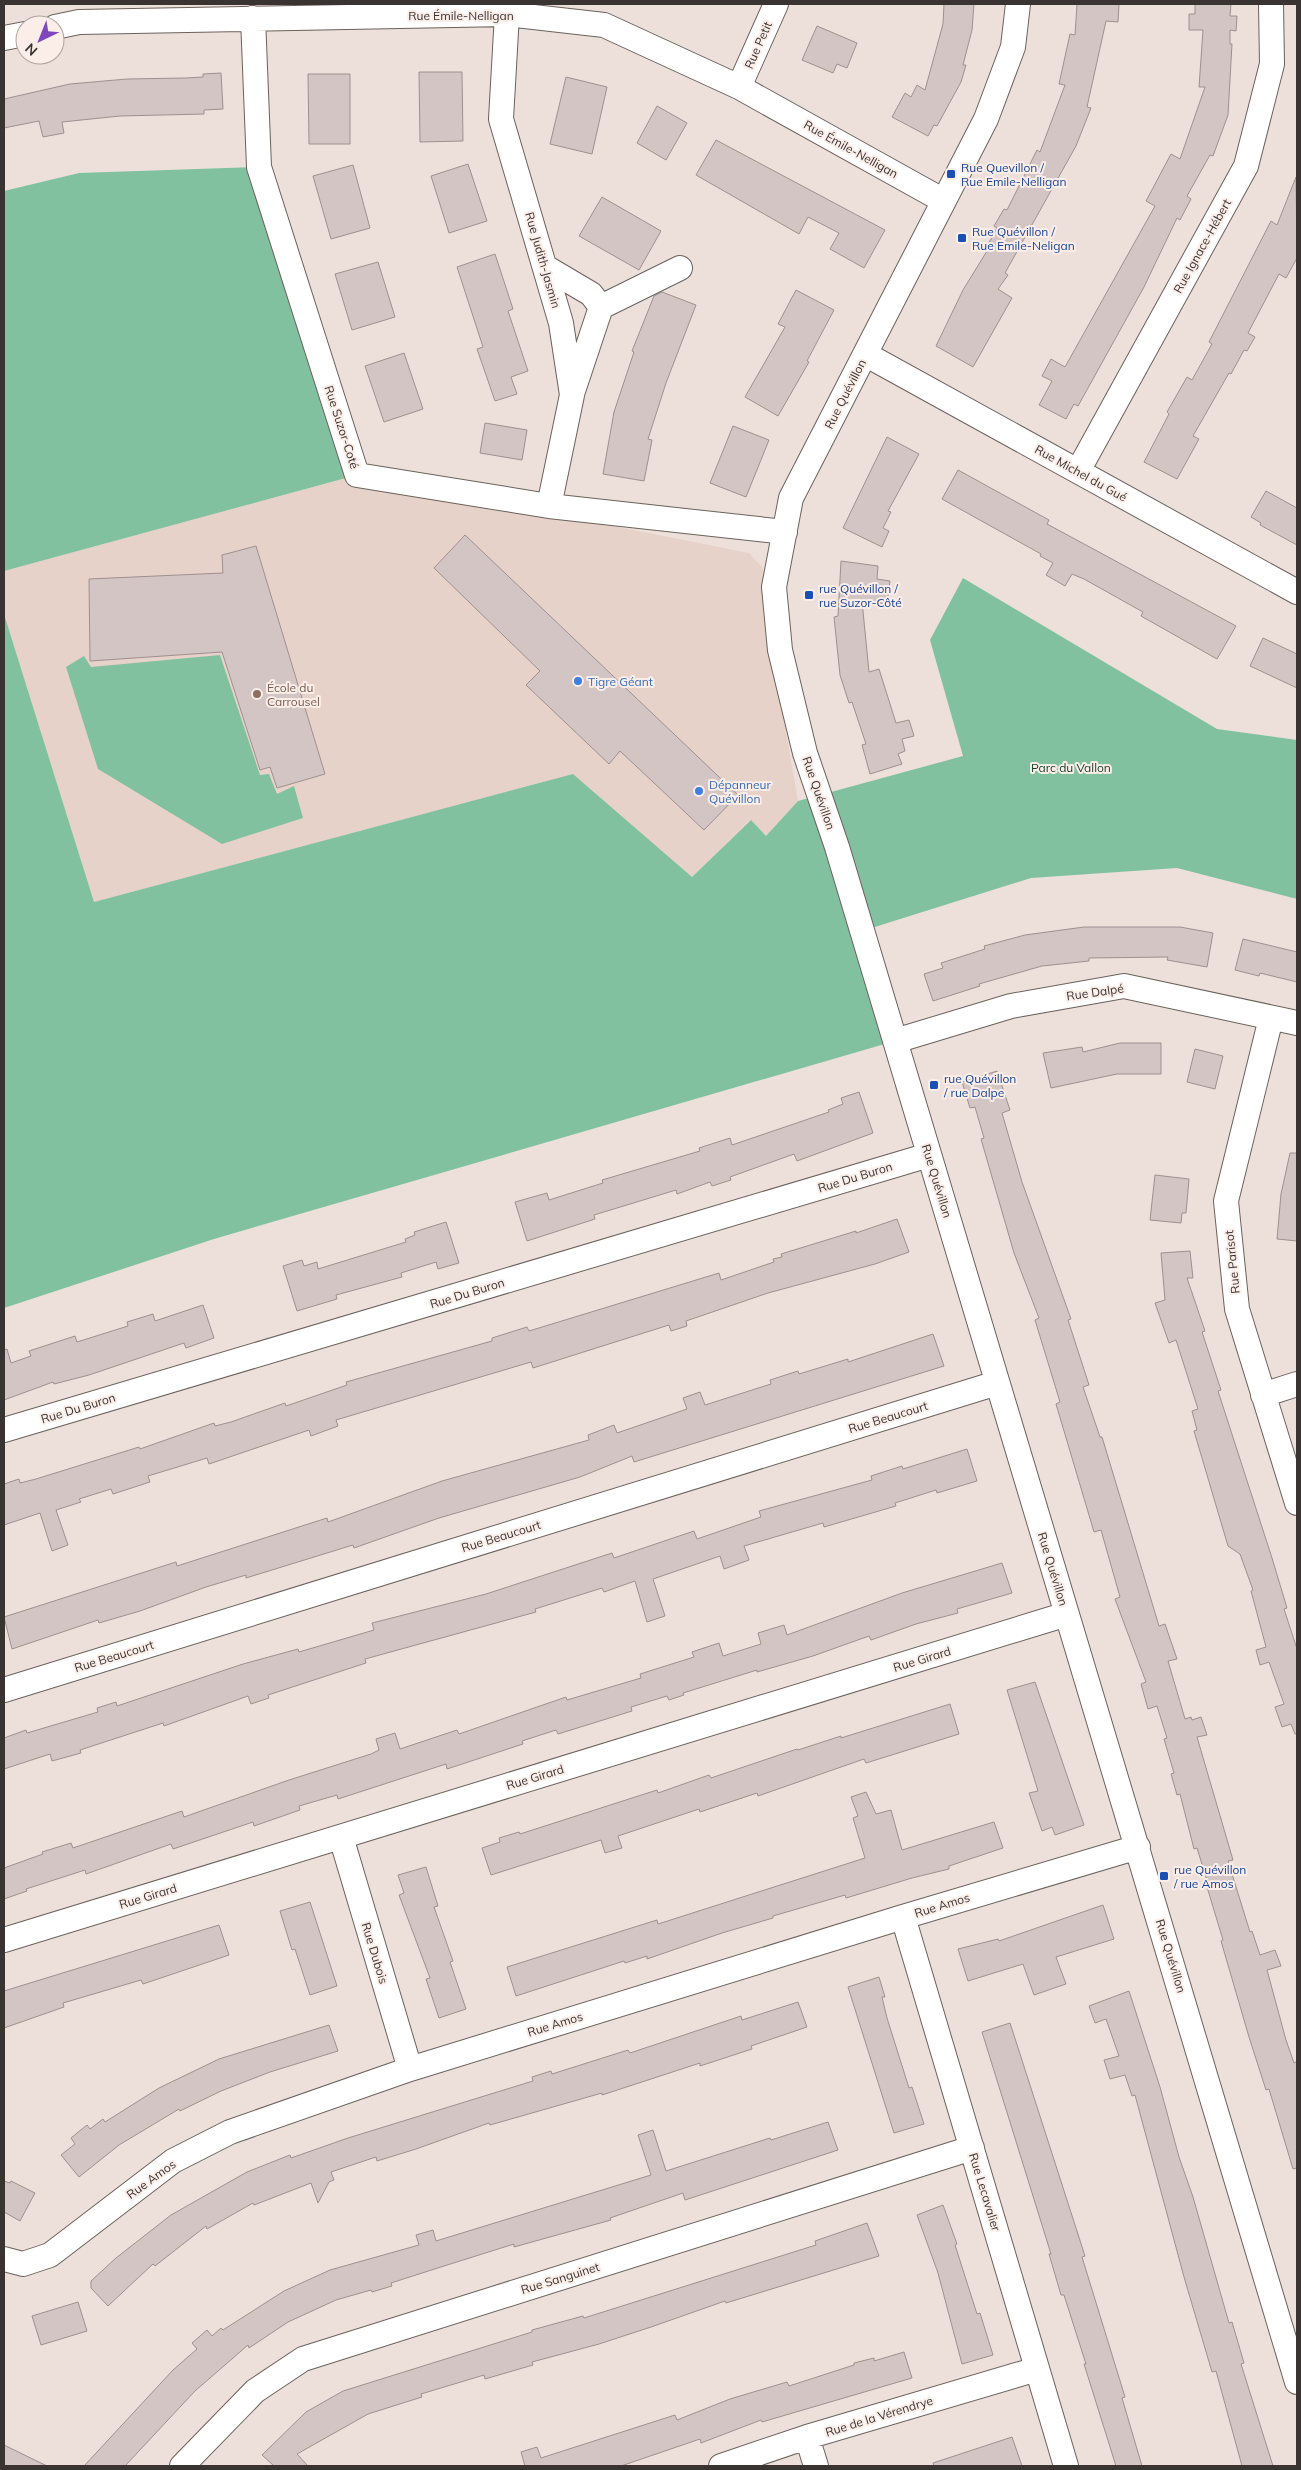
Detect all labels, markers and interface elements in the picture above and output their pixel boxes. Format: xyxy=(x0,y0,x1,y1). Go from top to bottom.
street label: Rue Émile-Nelligan xyxy=(408,8,514,23)
north arrow xyxy=(15,15,65,65)
street label: Rue Petit xyxy=(741,19,775,71)
text: N xyxy=(21,39,41,60)
street label: Rue Émile-Nelligan xyxy=(801,117,901,181)
place label: Rue Quevillon / Rue Emile-Nelligan xyxy=(961,160,1067,189)
marker: Rue Quevillon / Rue Emile-Nelligan xyxy=(945,168,957,180)
street label: Rue Ignace-Hébert xyxy=(1170,196,1234,296)
street label: Rue Judith-Jasmin xyxy=(522,210,564,310)
place label: Rue Quévillon / Rue Emile-Neligan xyxy=(972,224,1075,253)
marker: Rue Quévillon / Rue Emile-Neligan xyxy=(956,232,968,244)
street label: Rue Quévillon xyxy=(821,357,869,431)
street label: Rue Suzor-Coté xyxy=(321,383,363,471)
street label: Rue Michel du Gué xyxy=(1032,441,1130,505)
place label: rue Quévillon / rue Suzor-Côté xyxy=(819,581,902,610)
marker: rue Quévillon / rue Suzor-Côté xyxy=(803,589,815,601)
place label: Tigre Géant xyxy=(588,674,653,689)
marker: Tigre Géant xyxy=(572,675,584,687)
place label: École du Carrousel xyxy=(267,680,320,709)
marker: École du Carrousel xyxy=(251,688,263,700)
street label: Rue Quévillon xyxy=(799,754,839,832)
park label: Parc du Vallon xyxy=(1031,760,1111,775)
place label: Dépanneur Quévillon xyxy=(709,777,771,806)
marker: Dépanneur Quévillon xyxy=(693,785,705,797)
street label: Rue Dalpé xyxy=(1065,981,1125,1003)
place label: rue Quévillon / rue Dalpe xyxy=(943,1071,1016,1100)
marker: rue Quévillon / rue Dalpe xyxy=(928,1079,940,1091)
street label: Rue Quévillon xyxy=(919,1142,955,1220)
street label: Rue Du Buron xyxy=(816,1159,894,1195)
street label: Rue Parisot xyxy=(1221,1230,1243,1294)
street label: Rue Du Buron xyxy=(428,1275,506,1311)
street label: Rue Du Buron xyxy=(39,1390,117,1426)
street label: Rue Beaucourt xyxy=(847,1398,929,1436)
street label: Rue Beaucourt xyxy=(460,1517,542,1555)
street label: Rue Quévillon xyxy=(1035,1530,1071,1608)
street label: Rue Beaucourt xyxy=(73,1637,155,1675)
street label: Rue Girard xyxy=(891,1643,953,1675)
street label: Rue Girard xyxy=(504,1761,566,1793)
place label: rue Quévillon / rue Amos xyxy=(1173,1862,1246,1891)
marker: rue Quévillon / rue Amos xyxy=(1158,1870,1170,1882)
street label: Rue Girard xyxy=(117,1880,179,1912)
street label: Rue Amos xyxy=(913,1889,972,1921)
street label: Rue Quévillon xyxy=(1153,1917,1189,1995)
street label: Rue Dubois xyxy=(359,1920,391,1986)
street label: Rue Amos xyxy=(526,2008,585,2040)
street label: Rue Lecavalier xyxy=(966,2151,1004,2234)
street label: Rue Amos xyxy=(124,2156,179,2202)
street label: Rue Sanguinet xyxy=(519,2259,601,2297)
street label: Rue de la Vérendrye xyxy=(823,2392,935,2440)

